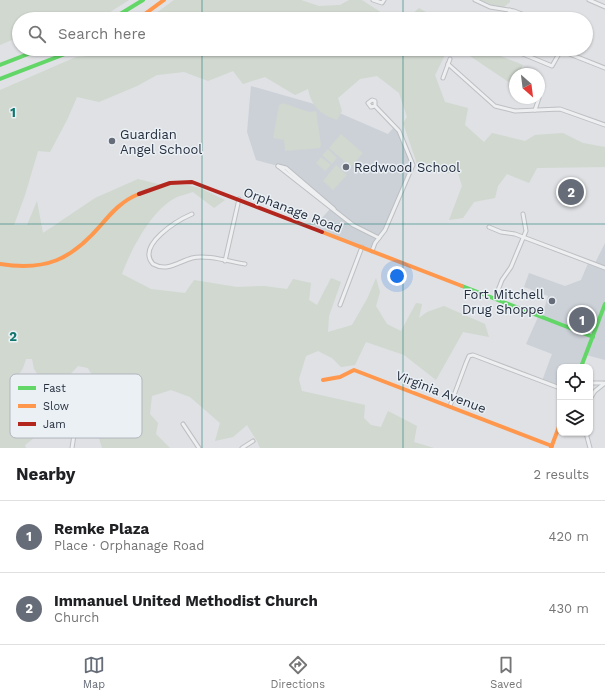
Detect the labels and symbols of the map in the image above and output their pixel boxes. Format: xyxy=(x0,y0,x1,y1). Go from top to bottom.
north arrow xyxy=(509,68,545,104)
text: 1 xyxy=(10,105,16,120)
place label: Guardian Angel School xyxy=(120,127,202,157)
marker: Guardian Angel School xyxy=(107,136,117,146)
place label: Redwood School xyxy=(354,160,460,175)
marker: Redwood School xyxy=(341,162,351,172)
pin: 2 xyxy=(558,177,584,207)
street label: Orphanage Road xyxy=(242,184,344,236)
your location xyxy=(387,266,407,286)
place label: Fort Mitchell Drug Shoppe xyxy=(462,287,544,317)
marker: Fort Mitchell Drug Shoppe xyxy=(547,296,557,306)
pin: 1 xyxy=(569,305,595,335)
text: 2 xyxy=(9,329,17,344)
street label: Virginia Avenue xyxy=(394,368,488,416)
legend xyxy=(10,374,142,438)
text: Fast xyxy=(43,382,66,395)
text: Slow xyxy=(43,400,69,413)
text: Jam xyxy=(43,418,66,431)

